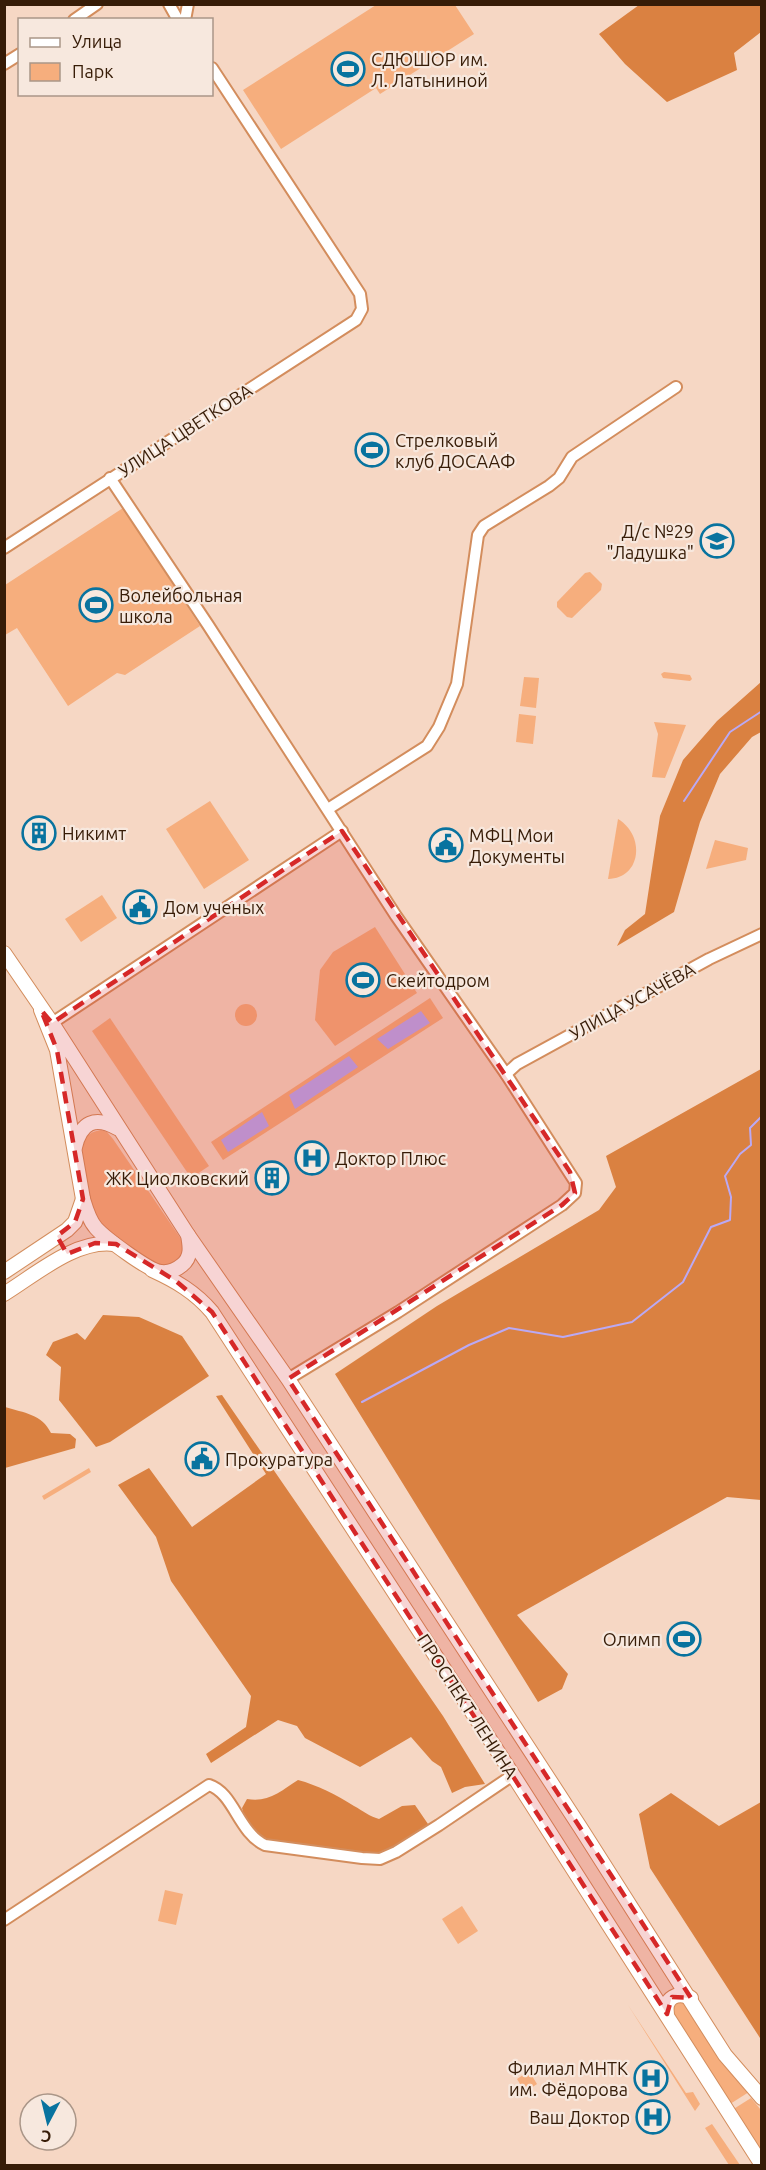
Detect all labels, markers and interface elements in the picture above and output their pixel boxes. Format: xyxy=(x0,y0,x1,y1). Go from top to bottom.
legend xyxy=(18,18,213,96)
text: Улица xyxy=(72,31,122,51)
place label: СДЮШОР им. Л. Латыниной xyxy=(371,49,488,90)
sports icon: СДЮШОР им. Л. Латыниной xyxy=(330,51,366,87)
text: Парк xyxy=(72,61,113,81)
street label: УЛИЦА ЦВЕТКОВА xyxy=(114,379,256,481)
place label: Стрелковый клуб ДОСААФ xyxy=(395,430,516,471)
sports icon: Стрелковый клуб ДОСААФ xyxy=(354,432,390,468)
place label: Д/с №29 "Ладушка" xyxy=(607,521,694,562)
school or university icon: Д/с №29 "Ладушка" xyxy=(699,523,735,559)
place label: Волейбольная школа xyxy=(119,585,242,626)
sports icon: Волейбольная школа xyxy=(78,587,114,623)
building icon: Никимт xyxy=(21,815,57,851)
place label: Никимт xyxy=(62,823,126,843)
place label: МФЦ Мои Документы xyxy=(469,825,565,866)
public building icon: МФЦ Мои Документы xyxy=(428,827,464,863)
public building icon: Дом ученых xyxy=(122,889,158,925)
place label: Дом ученых xyxy=(163,897,264,917)
street label: УЛИЦА УСАЧЁВА xyxy=(566,958,698,1044)
sports icon: Скейтодром xyxy=(345,962,381,998)
place label: Скейтодром xyxy=(386,970,490,990)
hospital icon: Доктор Плюс xyxy=(294,1140,330,1176)
place label: Доктор Плюс xyxy=(335,1148,446,1168)
building icon: ЖК Циолковский xyxy=(254,1160,290,1196)
place label: ЖК Циолковский xyxy=(106,1168,249,1188)
public building icon: Прокуратура xyxy=(184,1441,220,1477)
place label: Прокуратура xyxy=(225,1449,333,1469)
sports icon: Олимп xyxy=(666,1621,702,1657)
place label: Олимп xyxy=(603,1629,661,1649)
street label: ПРОСПЕКТ ЛЕНИНА xyxy=(414,1630,522,1782)
place label: Филиал МНТК им. Фёдорова xyxy=(508,2058,628,2099)
hospital icon: Филиал МНТК им. Фёдорова xyxy=(633,2060,669,2096)
north arrow xyxy=(18,2092,78,2152)
hospital icon: Ваш Доктор xyxy=(635,2099,671,2135)
place label: Ваш Доктор xyxy=(529,2107,630,2127)
text: С xyxy=(40,2127,52,2146)

